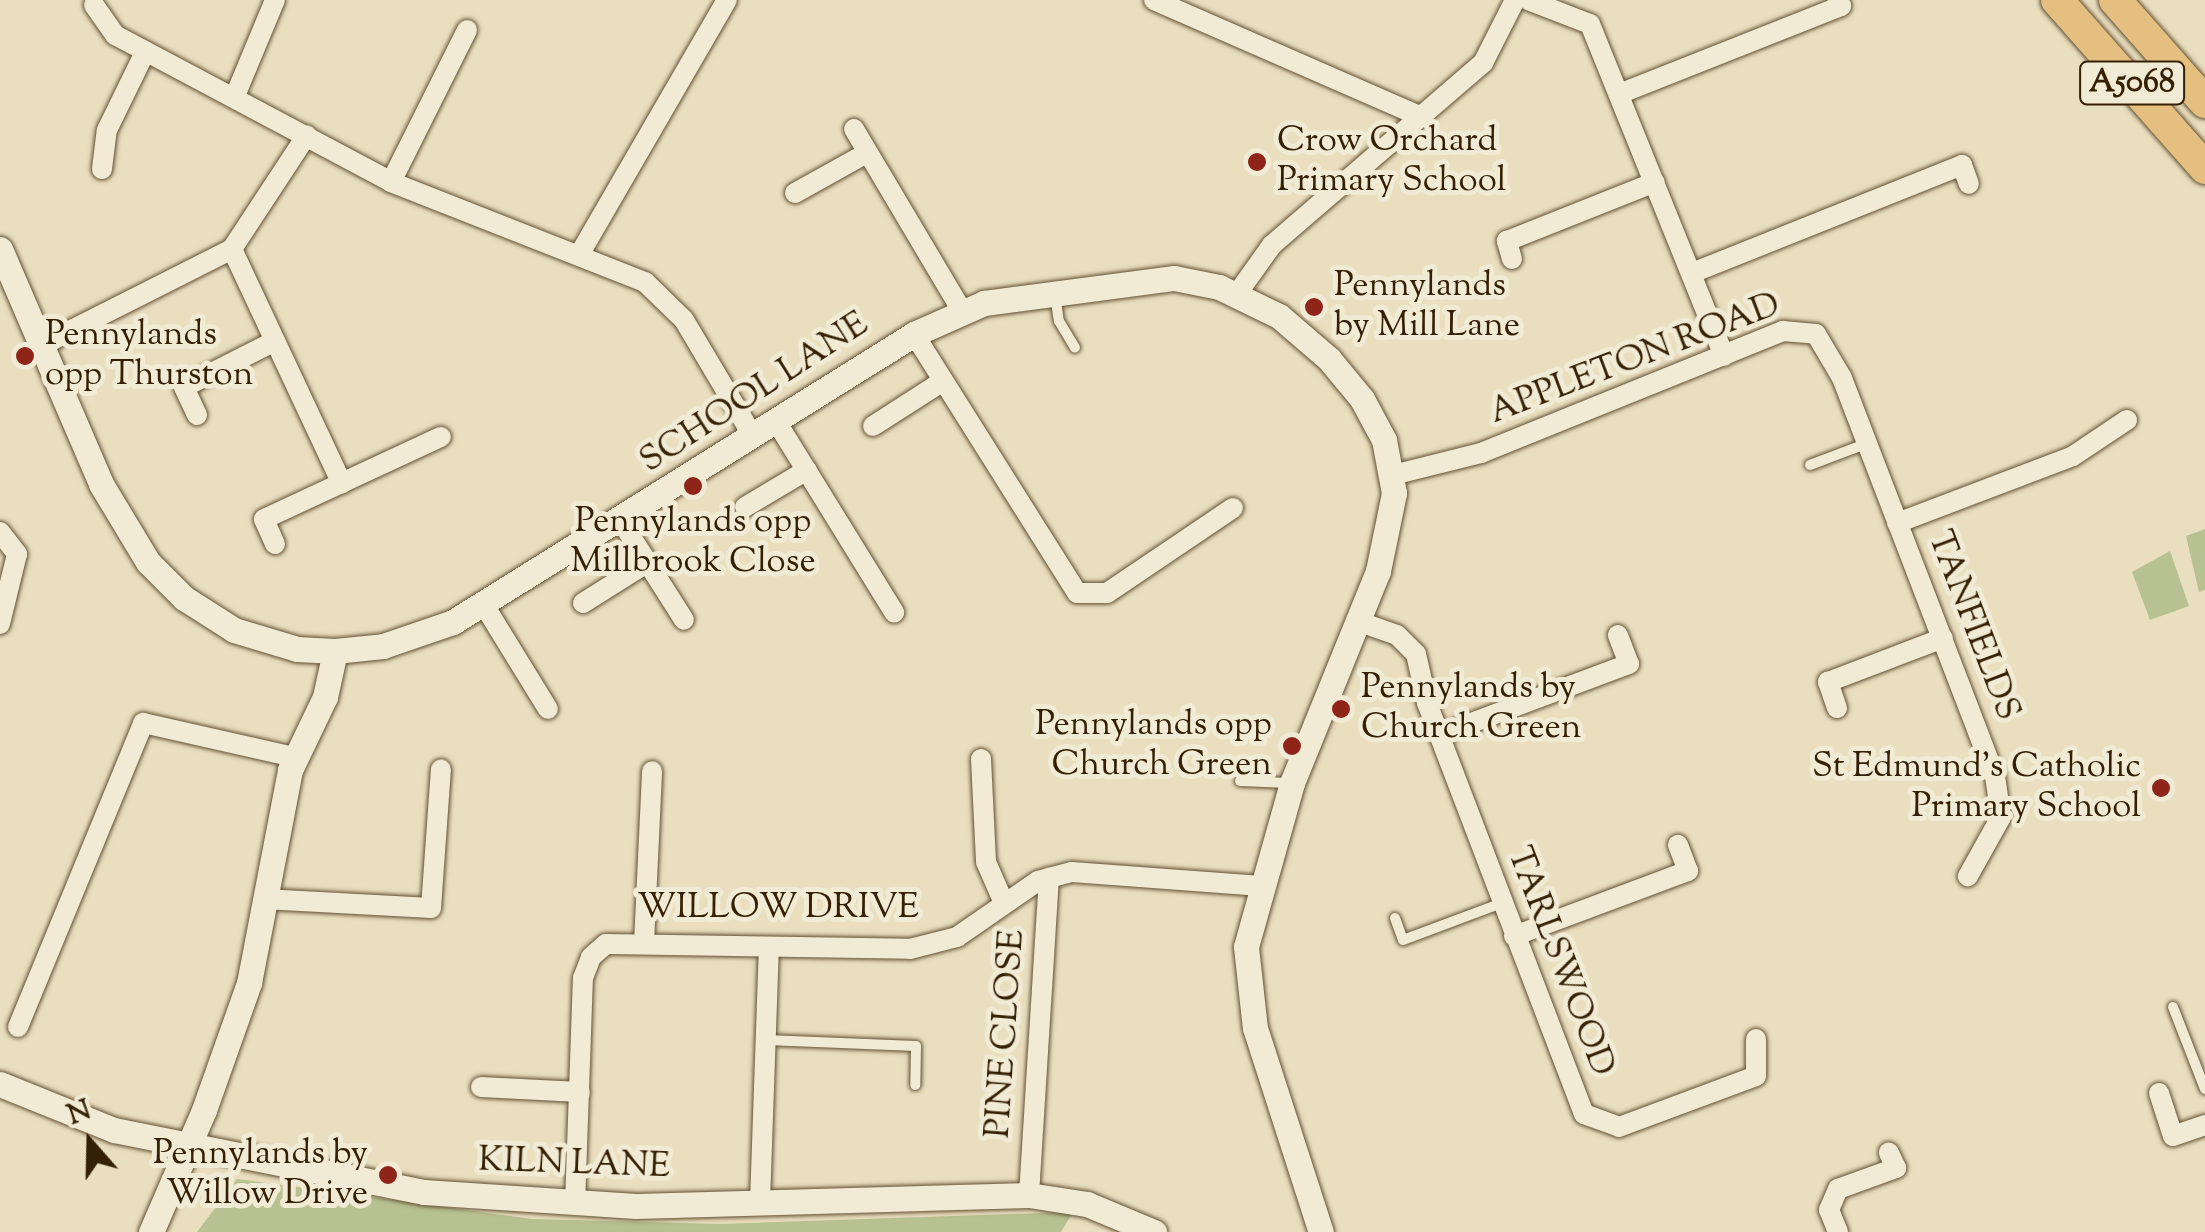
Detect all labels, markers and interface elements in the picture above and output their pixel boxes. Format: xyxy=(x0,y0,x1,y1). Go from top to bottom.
road number: A5068 xyxy=(2077,56,2187,110)
place label: Crow Orchard Primary School xyxy=(1277,121,1506,203)
marker: Crow Orchard Primary School xyxy=(1246,151,1268,173)
place label: Pennylands by Mill Lane xyxy=(1334,266,1520,348)
street label: APPLETON ROAD xyxy=(1484,285,1786,435)
marker: Pennylands by Mill Lane xyxy=(1303,296,1325,318)
street label: SCHOOL LANE xyxy=(633,305,877,483)
place label: Pennylands opp Thurston xyxy=(45,315,253,397)
marker: Pennylands opp Thurston xyxy=(14,345,36,367)
marker: Pennylands opp Millbrook Close xyxy=(682,475,704,497)
place label: Pennylands opp Millbrook Close xyxy=(570,502,816,584)
street label: TANFIELDS xyxy=(1917,525,2027,727)
place label: Pennylands by Church Green xyxy=(1361,668,1581,750)
marker: Pennylands by Church Green xyxy=(1330,698,1352,720)
place label: Pennylands opp Church Green xyxy=(1035,705,1272,787)
marker: Pennylands opp Church Green xyxy=(1281,735,1303,757)
place label: St Edmund's Catholic Primary School xyxy=(1812,747,2141,829)
marker: St Edmund's Catholic Primary School xyxy=(2150,777,2172,799)
street label: TARLSWOOD xyxy=(1496,842,1622,1082)
street label: WILLOW DRIVE xyxy=(637,888,919,930)
street label: PINE CLOSE xyxy=(979,928,1035,1140)
text: N xyxy=(62,1091,97,1136)
north arrow xyxy=(40,1092,140,1192)
place label: Pennylands by Willow Drive xyxy=(153,1134,368,1216)
street label: KILN LANE xyxy=(477,1141,671,1189)
marker: Pennylands by Willow Drive xyxy=(377,1164,399,1186)

